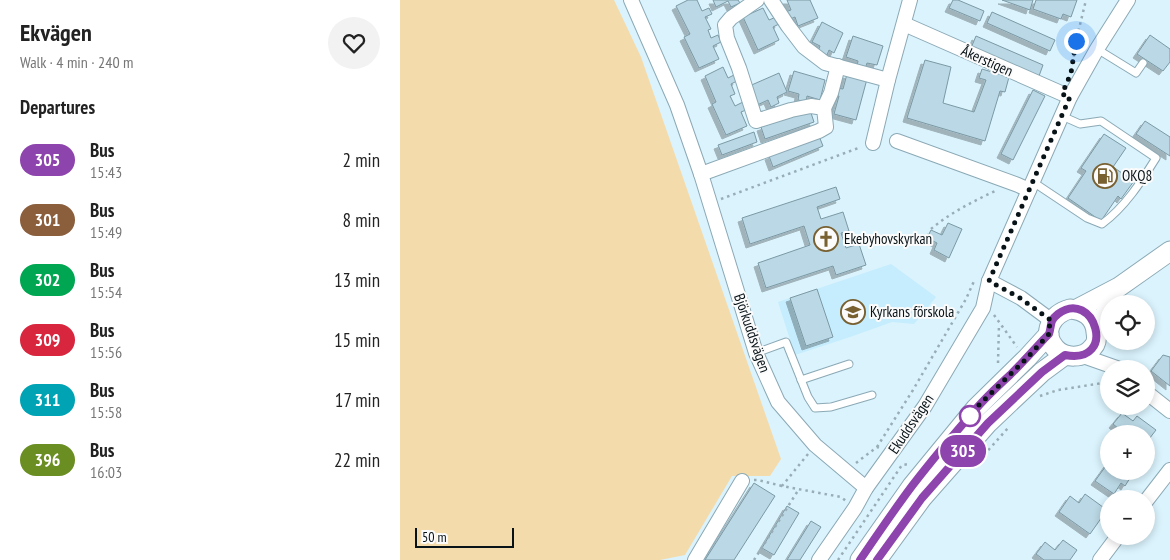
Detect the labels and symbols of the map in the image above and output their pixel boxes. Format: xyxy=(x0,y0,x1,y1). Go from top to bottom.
your location xyxy=(1064,29,1089,54)
street label: Åkerstigen xyxy=(958,41,1016,80)
fuel station icon: OKQ8 xyxy=(1092,163,1118,189)
place label: OKQ8 xyxy=(1122,166,1152,185)
church icon: Ekebyhovskyrkan xyxy=(813,226,839,252)
place label: Ekebyhovskyrkan xyxy=(844,229,932,248)
street label: Björkuddsvägen xyxy=(730,291,775,375)
school or university icon: Kyrkans förskola xyxy=(840,299,866,325)
place label: Kyrkans förskola xyxy=(870,302,954,321)
street label: Ekuddsvägen xyxy=(884,390,937,457)
unlabelled marker xyxy=(959,405,981,427)
line badge: 305 xyxy=(934,435,992,467)
scale bar xyxy=(415,525,514,548)

